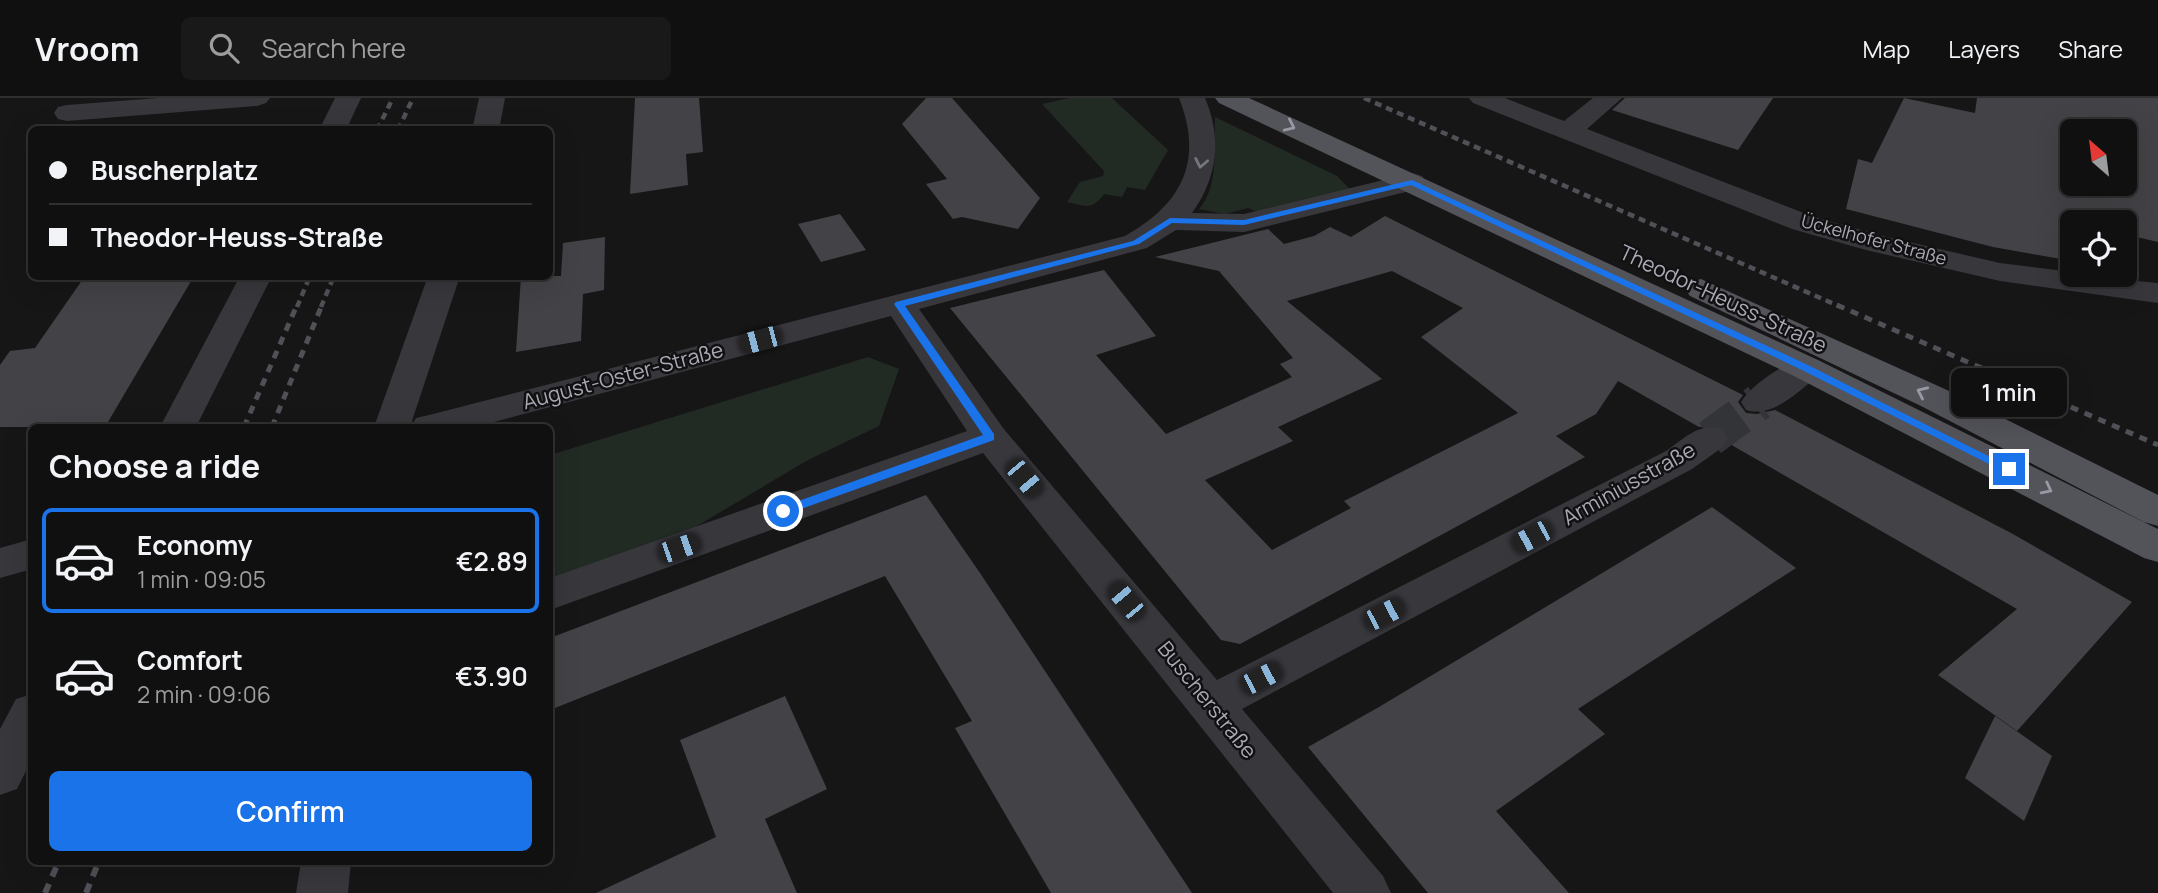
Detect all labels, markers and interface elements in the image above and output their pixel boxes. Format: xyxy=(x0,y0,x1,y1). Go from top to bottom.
search box xyxy=(181,17,671,80)
text: Vroom xyxy=(35,26,139,71)
icon: search xyxy=(205,29,243,67)
text: Search here xyxy=(261,30,406,66)
text: Map xyxy=(1863,32,1910,65)
text: Layers xyxy=(1948,32,2020,65)
text: Share xyxy=(2058,32,2123,65)
one-way arrow xyxy=(1283,118,1295,132)
north arrow xyxy=(2060,119,2137,196)
map controls xyxy=(2060,119,2137,287)
text: Buscherplatz xyxy=(91,152,258,188)
one-way arrow xyxy=(1194,157,1209,169)
street label: Ückelhofer Straße xyxy=(1799,208,1950,270)
button: locate xyxy=(2060,210,2137,287)
text: Theodor-Heuss-Straße xyxy=(91,219,383,255)
street label: Theodor-Heuss-Straße xyxy=(1615,238,1832,359)
car xyxy=(737,324,784,356)
street label: August-Oster-Straße xyxy=(519,335,726,415)
callout: 1 min xyxy=(1951,368,2067,416)
text: 1 min xyxy=(1982,376,2036,408)
one-way arrow xyxy=(1917,386,1930,400)
street label: Arminiusstraße xyxy=(1557,435,1700,531)
text: Choose a ride xyxy=(49,444,260,488)
route end xyxy=(1993,453,2025,485)
car xyxy=(1003,455,1046,501)
one-way arrow xyxy=(2040,481,2052,494)
route start xyxy=(767,495,799,527)
car xyxy=(1509,518,1556,556)
text: Economy xyxy=(137,527,252,563)
icon: car xyxy=(53,529,116,592)
car xyxy=(656,531,703,565)
text: €2.89 xyxy=(456,543,528,579)
text: 1 min · 09:05 xyxy=(137,563,266,595)
car xyxy=(1105,578,1148,624)
car xyxy=(1361,595,1408,633)
street label: Buscherstraße xyxy=(1152,635,1264,764)
text: Comfort xyxy=(137,642,243,678)
icon: car xyxy=(53,644,116,707)
text: €3.90 xyxy=(455,658,528,694)
car xyxy=(1238,659,1285,697)
text: 2 min · 09:06 xyxy=(137,678,271,710)
button: Confirm xyxy=(49,771,532,851)

